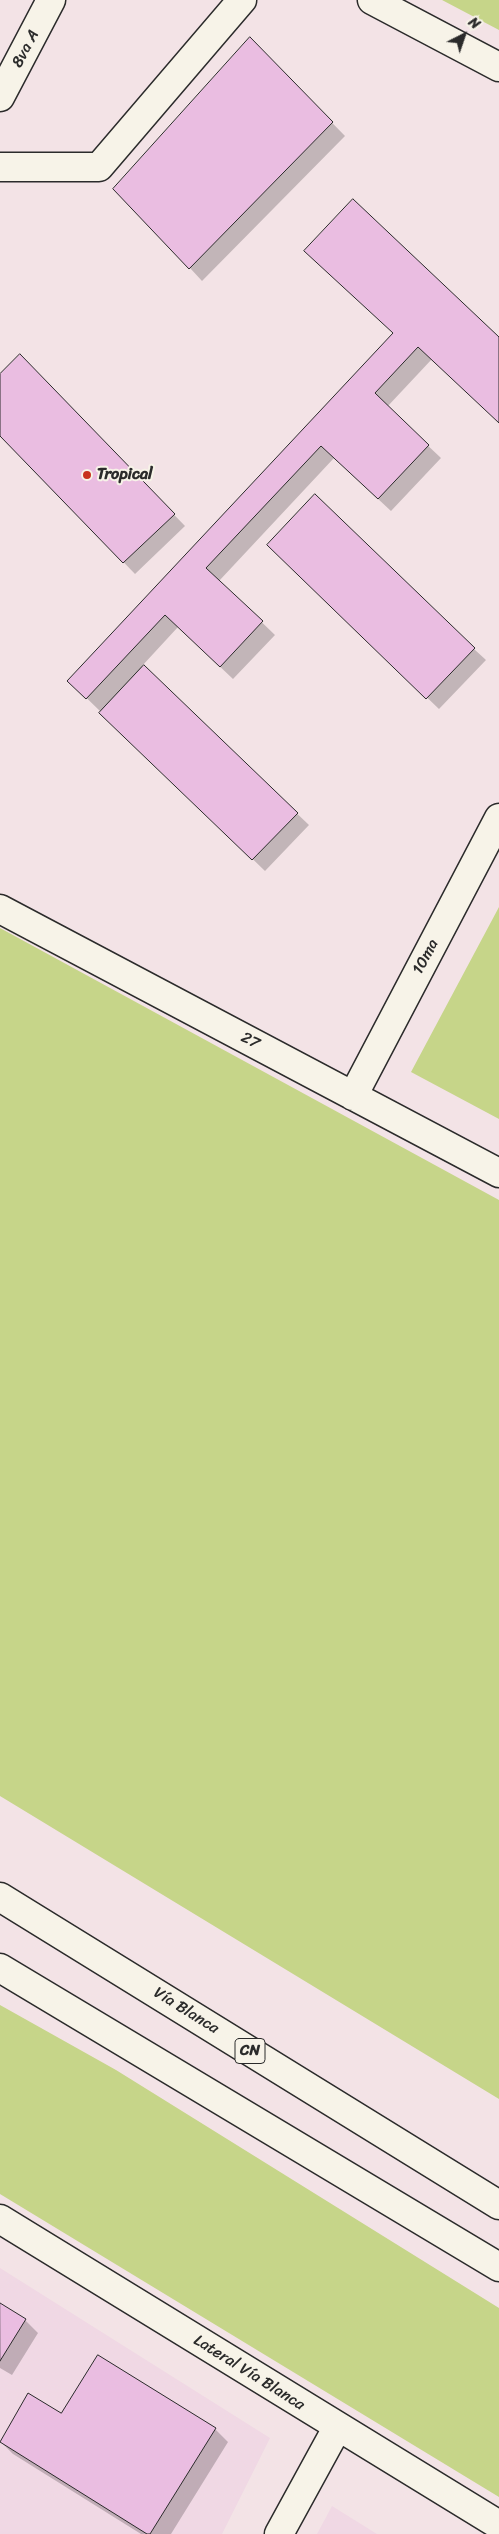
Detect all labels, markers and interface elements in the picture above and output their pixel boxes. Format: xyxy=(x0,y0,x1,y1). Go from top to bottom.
north arrow xyxy=(439,10,489,60)
text: N xyxy=(462,11,486,36)
street label: 8va A xyxy=(8,27,44,71)
place label: Tropical xyxy=(97,465,153,485)
marker: Tropical xyxy=(81,469,93,481)
street label: 10ma xyxy=(409,936,443,978)
street label: 27 xyxy=(237,1028,263,1054)
street label: Vía Blanca xyxy=(150,1983,222,2039)
road number: CN xyxy=(235,2038,265,2064)
street label: Lateral Vía Blanca xyxy=(190,2331,308,2415)

